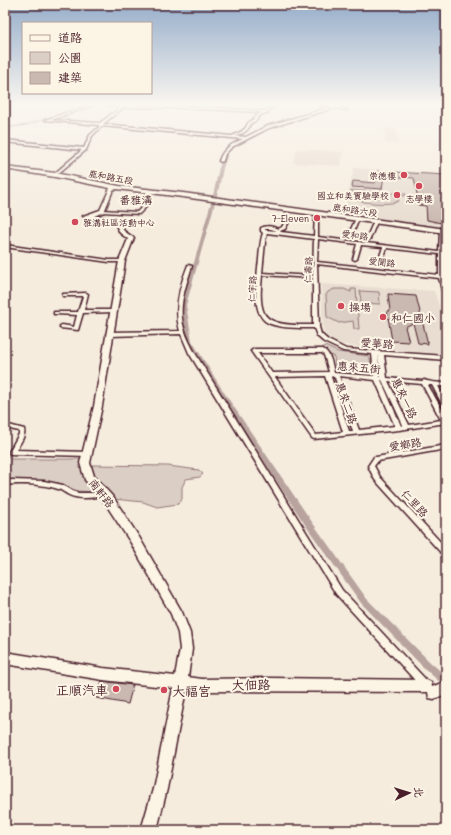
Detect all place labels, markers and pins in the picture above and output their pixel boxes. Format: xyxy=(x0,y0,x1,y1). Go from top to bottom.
place label: 崇德樓 xyxy=(369,170,396,181)
marker: 崇德樓 xyxy=(399,170,409,180)
marker: 志學樓 xyxy=(414,181,424,191)
place label: 國立和美實驗學校 xyxy=(317,190,389,201)
marker: 國立和美實驗學校 xyxy=(392,190,402,200)
place label: 志學樓 xyxy=(405,193,433,204)
place label: 7-Eleven xyxy=(272,213,309,224)
marker: 7-Eleven xyxy=(312,213,322,223)
marker: 雅溝社區活動中心 xyxy=(70,217,80,227)
place label: 雅溝社區活動中心 xyxy=(83,217,155,228)
place label: 操場 xyxy=(349,299,371,314)
marker: 操場 xyxy=(336,301,346,311)
place label: 和仁國小 xyxy=(391,310,435,325)
marker: 和仁國小 xyxy=(378,312,388,322)
place label: 正順汽車 xyxy=(56,681,108,698)
place label: 大福宮 xyxy=(172,682,211,699)
marker: 正順汽車 xyxy=(111,684,121,694)
marker: 大福宮 xyxy=(159,685,169,695)

